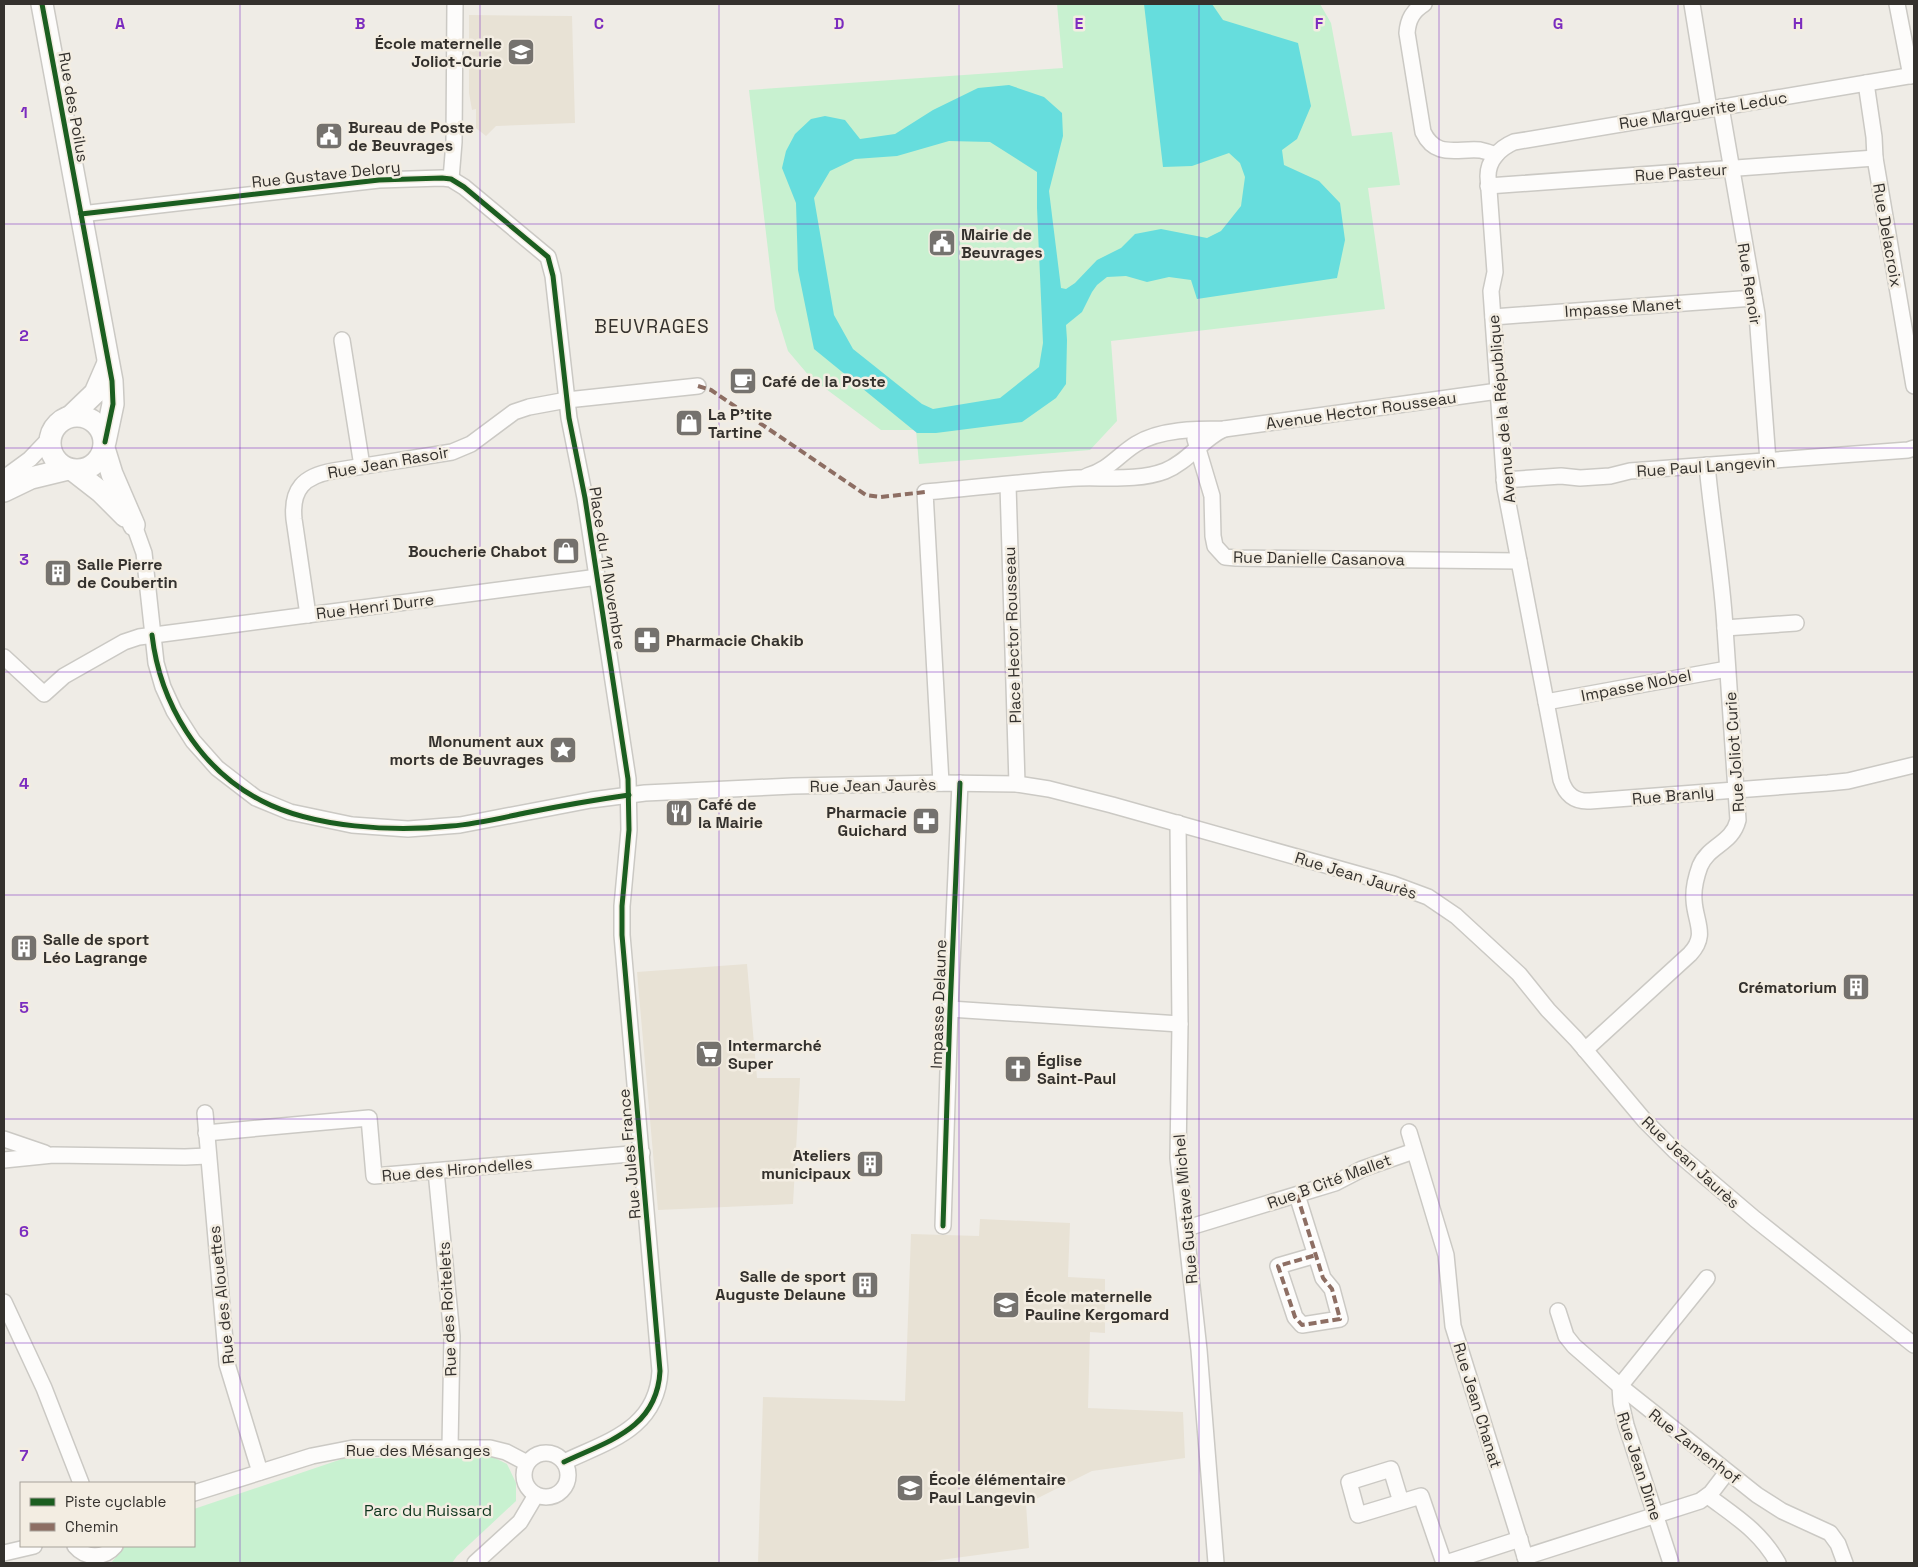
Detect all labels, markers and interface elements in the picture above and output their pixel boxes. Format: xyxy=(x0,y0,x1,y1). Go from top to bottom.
text: A xyxy=(115,13,125,34)
text: B xyxy=(355,13,365,34)
text: C xyxy=(594,13,604,34)
text: D xyxy=(834,13,844,34)
text: E xyxy=(1075,13,1084,34)
text: F xyxy=(1315,13,1324,34)
text: G xyxy=(1553,13,1563,34)
text: H xyxy=(1793,13,1803,34)
place label: École maternelle Joliot-Curie xyxy=(375,33,502,72)
school or university icon: École maternelle Joliot-Curie xyxy=(506,37,536,67)
street label: Rue des Poilus xyxy=(54,51,93,164)
street label: Rue Marguerite Leduc xyxy=(1617,87,1789,134)
text: 1 xyxy=(20,102,28,123)
place label: Bureau de Poste de Beuvrages xyxy=(348,117,474,156)
public building icon: Bureau de Poste de Beuvrages xyxy=(314,121,344,151)
street label: Rue Gustave Delory xyxy=(250,156,402,193)
street label: Rue Pasteur xyxy=(1634,159,1728,186)
street label: Rue Delacroix xyxy=(1868,182,1907,289)
place label: Mairie de Beuvrages xyxy=(961,224,1043,263)
public building icon: Mairie de Beuvrages xyxy=(927,228,957,258)
street label: Rue Renoir xyxy=(1733,242,1766,327)
street label: Impasse Manet xyxy=(1564,293,1682,322)
district label: BEUVRAGES xyxy=(594,314,710,339)
street label: Avenue de la République xyxy=(1483,314,1520,504)
text: 2 xyxy=(19,325,29,346)
cafe icon: Café de la Poste xyxy=(728,366,758,396)
place label: Café de la Poste xyxy=(762,371,886,392)
street label: Avenue Hector Rousseau xyxy=(1265,387,1458,434)
place label: La P'tite Tartine xyxy=(708,404,772,443)
shop icon: La P'tite Tartine xyxy=(674,408,704,438)
street label: Rue Jean Rasoir xyxy=(326,442,450,483)
street label: Rue Paul Langevin xyxy=(1636,451,1776,482)
street label: Place du 11 Novembre xyxy=(584,485,631,651)
shop icon: Boucherie Chabot xyxy=(551,536,581,566)
place label: Boucherie Chabot xyxy=(408,541,547,562)
street label: Place Hector Rousseau xyxy=(999,546,1026,724)
street label: Rue Danielle Casanova xyxy=(1233,547,1405,570)
text: 3 xyxy=(19,549,29,570)
place label: Salle Pierre de Coubertin xyxy=(77,554,178,593)
building icon: Salle Pierre de Coubertin xyxy=(43,558,73,588)
street label: Rue Henri Durre xyxy=(315,589,435,624)
pharmacy icon: Pharmacie Chakib xyxy=(632,625,662,655)
place label: Pharmacie Chakib xyxy=(666,630,804,651)
street label: Impasse Nobel xyxy=(1579,665,1693,706)
street label: Rue Joliot Curie xyxy=(1720,691,1749,813)
place label: Monument aux morts de Beuvrages xyxy=(389,731,545,770)
place icon: Monument aux morts de Beuvrages xyxy=(548,735,578,765)
text: 4 xyxy=(19,773,29,794)
street label: Rue Jean Jaurès xyxy=(809,774,937,797)
street label: Rue Branly xyxy=(1631,781,1715,810)
place label: Café de la Mairie xyxy=(698,794,763,833)
restaurant icon: Café de la Mairie xyxy=(664,798,694,828)
place label: Pharmacie Guichard xyxy=(826,802,907,841)
pharmacy icon: Pharmacie Guichard xyxy=(911,806,941,836)
street label: Rue Jean Jaurès xyxy=(1292,847,1419,904)
place label: Salle de sport Léo Lagrange xyxy=(43,929,149,968)
building icon: Salle de sport Léo Lagrange xyxy=(9,933,39,963)
street label: Impasse Delaune xyxy=(926,939,951,1069)
building icon: Crématorium xyxy=(1841,972,1871,1002)
place label: Crématorium xyxy=(1738,977,1837,998)
text: 5 xyxy=(19,997,29,1018)
place label: Intermarché Super xyxy=(728,1035,822,1074)
supermarket icon: Intermarché Super xyxy=(694,1039,724,1069)
place label: Église Saint-Paul xyxy=(1037,1050,1116,1089)
church icon: Église Saint-Paul xyxy=(1003,1054,1033,1084)
street label: Rue Jules France xyxy=(613,1088,646,1220)
street label: Rue Jean Jaurès xyxy=(1637,1111,1744,1213)
street label: Rue Gustave Michel xyxy=(1168,1133,1203,1285)
place label: Ateliers municipaux xyxy=(761,1145,852,1184)
building icon: Ateliers municipaux xyxy=(855,1149,885,1179)
street label: Rue B Cité Mallet xyxy=(1264,1149,1394,1214)
street label: Rue des Hirondelles xyxy=(381,1152,533,1187)
text: 6 xyxy=(19,1221,29,1242)
street label: Rue des Alouettes xyxy=(204,1225,239,1365)
street label: Rue des Roitelets xyxy=(433,1241,462,1377)
place label: Salle de sport Auguste Delaune xyxy=(715,1266,846,1305)
building icon: Salle de sport Auguste Delaune xyxy=(850,1270,880,1300)
place label: École maternelle Pauline Kergomard xyxy=(1025,1286,1169,1325)
school or university icon: École maternelle Pauline Kergomard xyxy=(991,1290,1021,1320)
street label: Rue Jean Chanat xyxy=(1448,1340,1507,1471)
street label: Rue Zamenhof xyxy=(1644,1404,1745,1489)
street label: Rue Jean Dime xyxy=(1612,1409,1667,1523)
street label: Rue des Mésanges xyxy=(346,1440,490,1461)
text: 7 xyxy=(20,1445,29,1466)
place label: École élémentaire Paul Langevin xyxy=(929,1469,1066,1508)
school or university icon: École élémentaire Paul Langevin xyxy=(895,1473,925,1503)
legend xyxy=(20,1482,195,1547)
text: Piste cyclable xyxy=(65,1492,167,1511)
park label: Parc du Ruissard xyxy=(364,1500,492,1521)
text: Chemin xyxy=(65,1517,118,1536)

